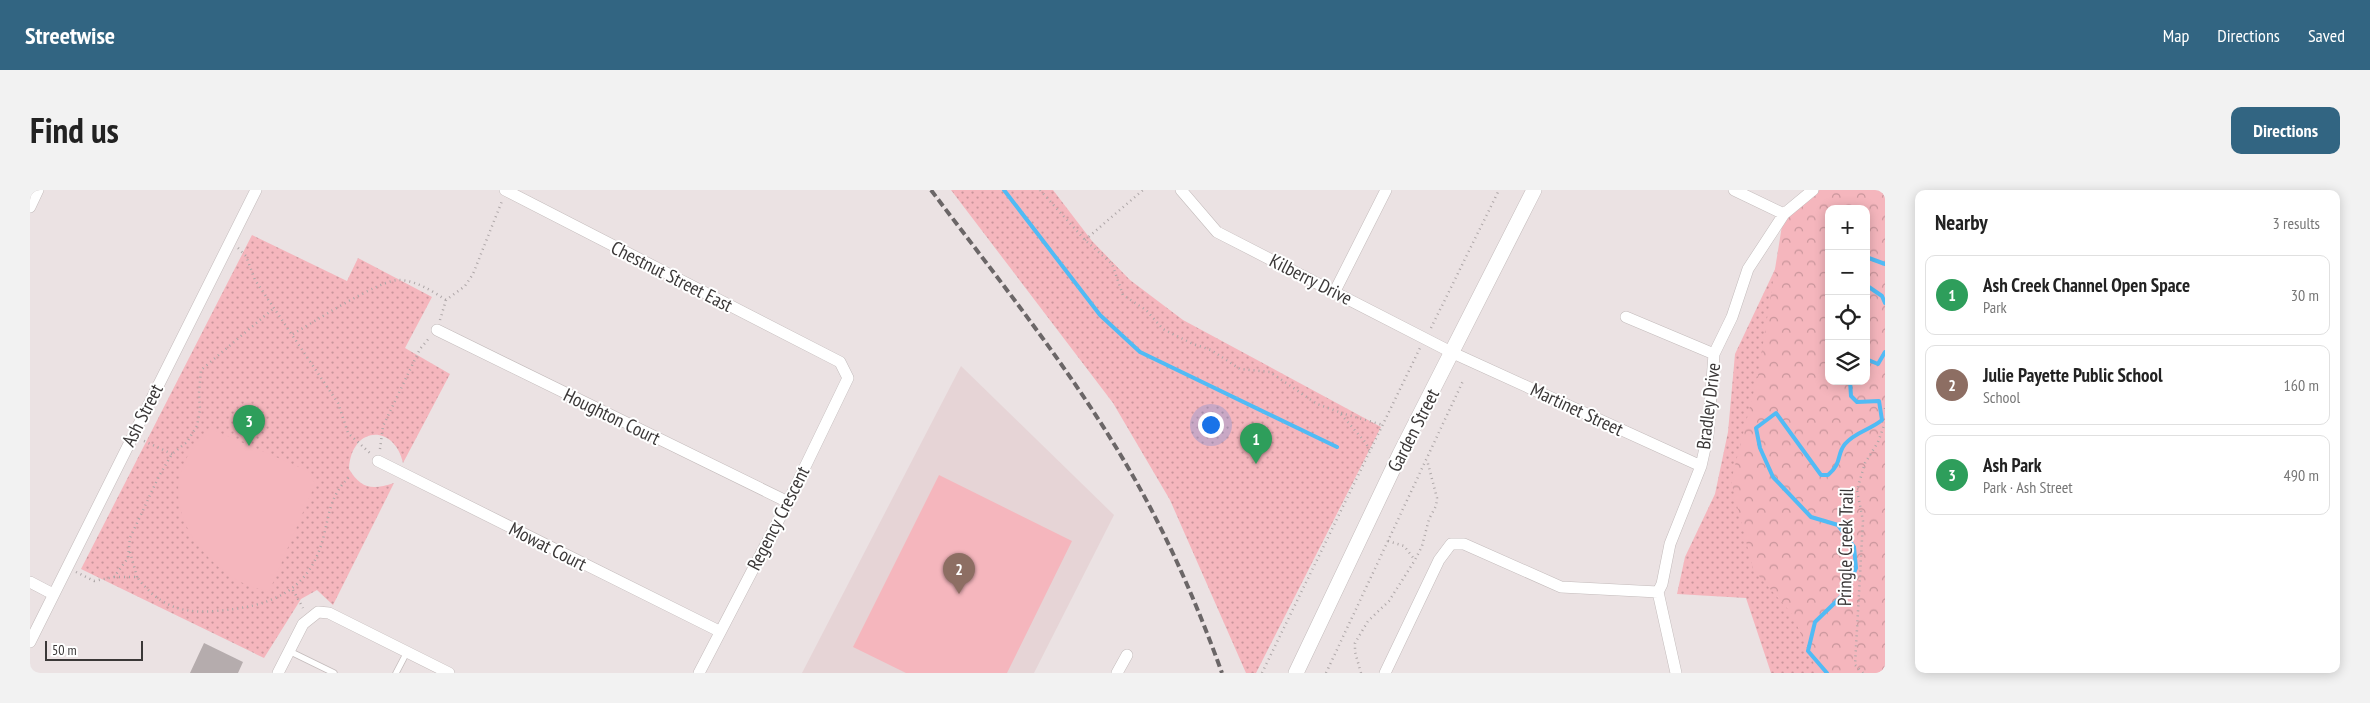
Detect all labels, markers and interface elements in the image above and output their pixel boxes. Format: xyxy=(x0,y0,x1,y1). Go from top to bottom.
text: Streetwise xyxy=(25,20,115,51)
text: Map xyxy=(2163,24,2189,47)
text: Directions xyxy=(2217,24,2280,47)
text: Saved xyxy=(2308,24,2345,47)
text: Find us xyxy=(30,107,119,153)
button: Directions xyxy=(2231,107,2340,154)
map controls xyxy=(1825,205,1870,385)
button: + xyxy=(1825,205,1870,250)
text: Nearby xyxy=(1935,209,1988,236)
text: 3 results xyxy=(2273,213,2320,233)
street label: Chestnut Street East xyxy=(607,235,737,317)
street label: Kilberry Drive xyxy=(1266,248,1356,310)
button: − xyxy=(1825,250,1870,295)
text: Ash Creek Channel Open Space xyxy=(1983,273,2190,297)
text: 1 xyxy=(1948,285,1956,305)
text: 30 m xyxy=(2291,285,2319,305)
button: locate xyxy=(1825,295,1870,340)
text: Park xyxy=(1983,297,2007,317)
button: layers xyxy=(1825,340,1870,385)
street label: Bradley Drive xyxy=(1691,361,1725,451)
text: Julie Payette Public School xyxy=(1983,363,2163,387)
text: 2 xyxy=(1948,375,1956,395)
text: 160 m xyxy=(2284,375,2319,395)
street label: Martinet Street xyxy=(1527,377,1628,441)
street label: Ash Street xyxy=(116,379,168,450)
street label: Houghton Court xyxy=(560,382,665,450)
street label: Garden Street xyxy=(1382,384,1444,476)
text: School xyxy=(1983,387,2020,407)
pin: 3 xyxy=(233,405,265,446)
your location xyxy=(1198,412,1224,438)
pin: 1 xyxy=(1240,423,1272,464)
text: Ash Park xyxy=(1983,453,2041,477)
street label: Regency Crescent xyxy=(742,461,815,574)
text: 3 xyxy=(1948,465,1956,485)
text: 490 m xyxy=(2284,465,2319,485)
text: Park · Ash Street xyxy=(1983,477,2073,497)
street label: Pringle Creek Trail xyxy=(1832,487,1858,606)
street label: Mowat Court xyxy=(505,516,591,576)
pin: 2 xyxy=(943,553,975,594)
scale bar xyxy=(45,638,142,661)
text: 50 m xyxy=(52,641,77,659)

